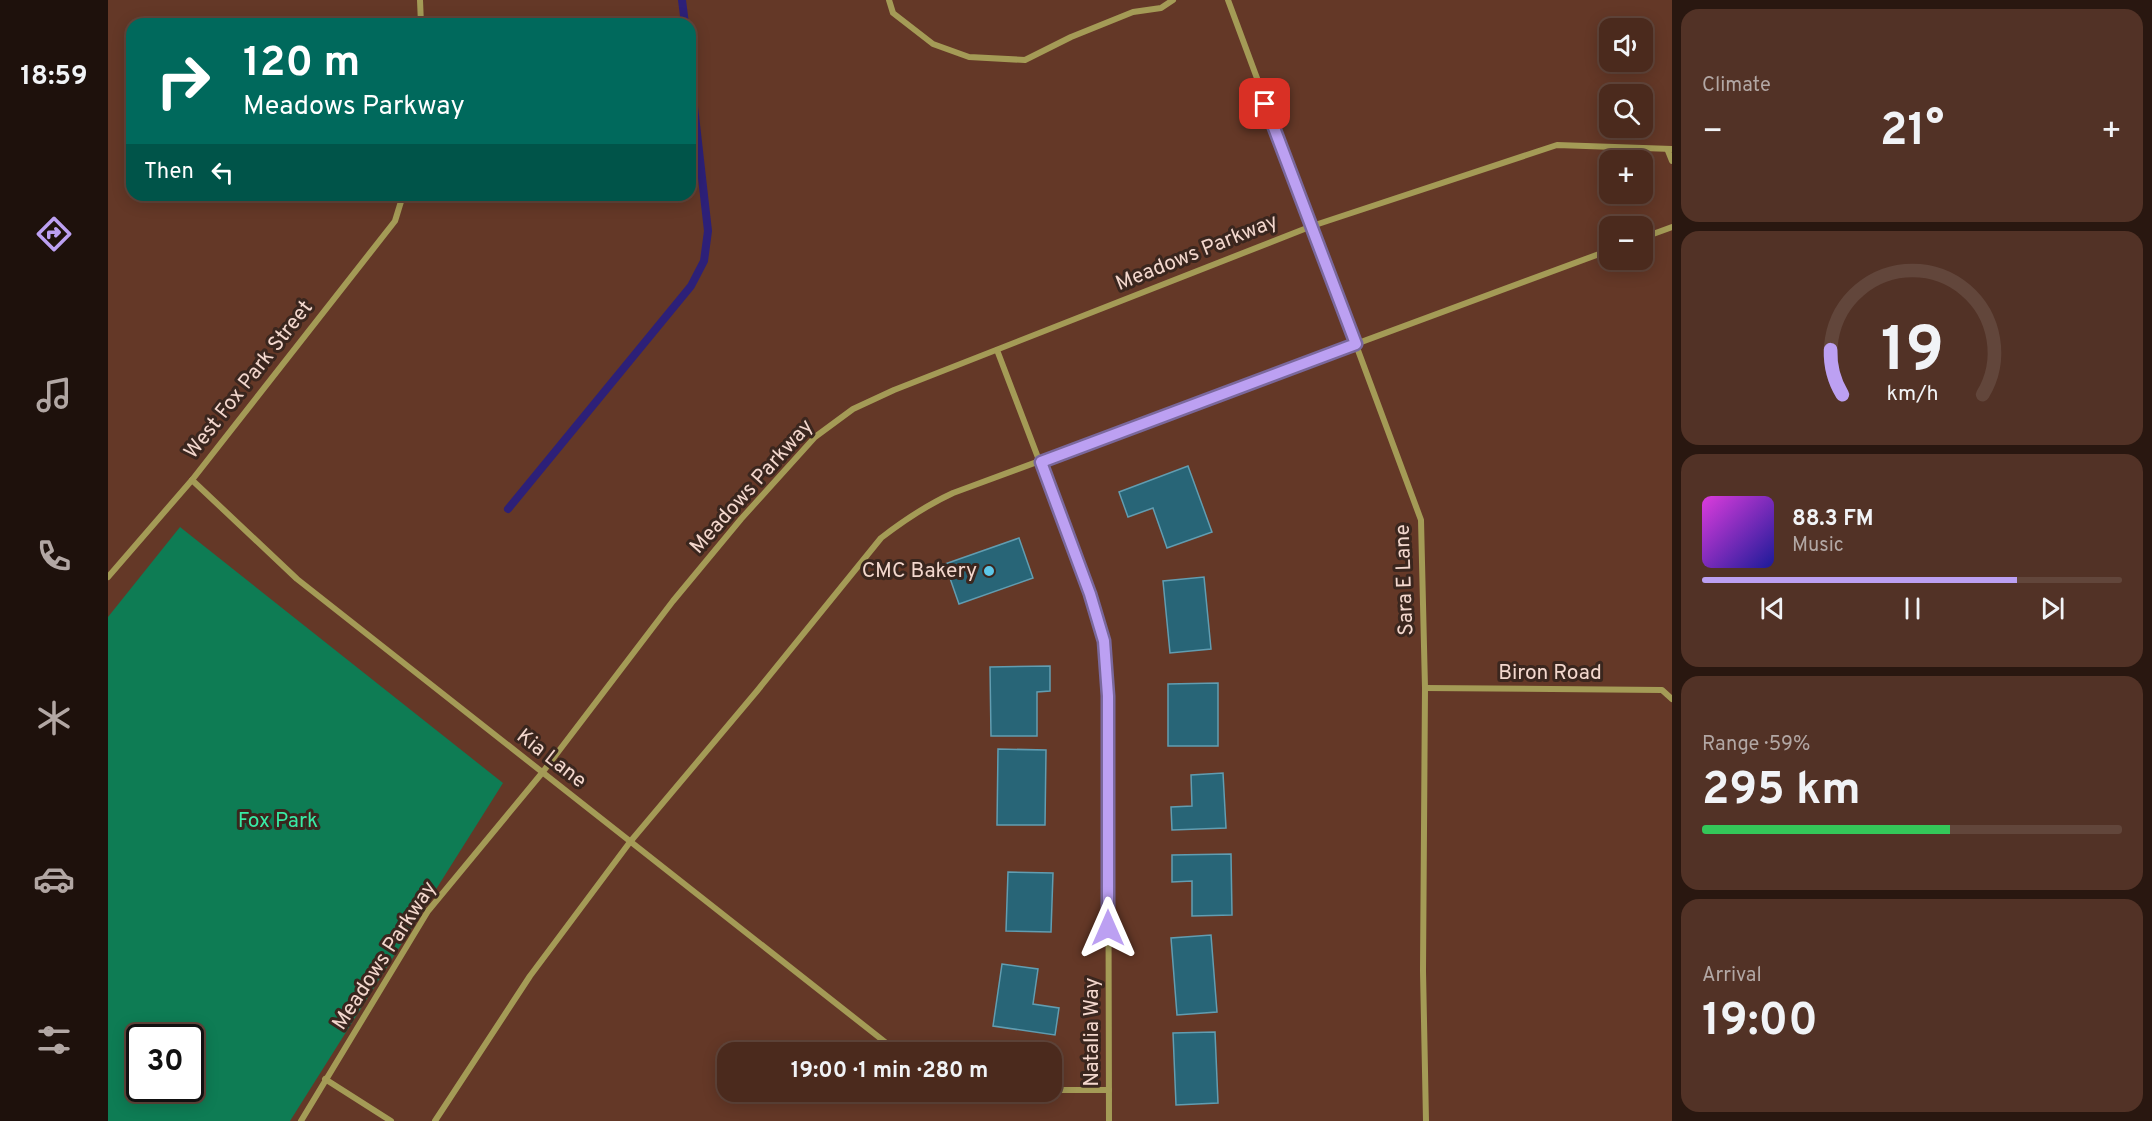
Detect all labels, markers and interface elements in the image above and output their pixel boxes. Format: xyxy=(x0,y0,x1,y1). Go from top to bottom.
map controls xyxy=(1599,18,1653,270)
button: sound xyxy=(1599,18,1653,72)
text: 120 m xyxy=(243,38,360,91)
icon: right xyxy=(144,42,222,120)
text: 18:59 xyxy=(20,60,88,94)
text: Climate xyxy=(1702,73,1771,99)
pin xyxy=(1239,78,1290,129)
button: search xyxy=(1599,84,1653,138)
icon: arrive xyxy=(1248,87,1281,120)
text: Meadows Parkway xyxy=(243,90,465,124)
text: 21° xyxy=(1880,104,1944,161)
text: − xyxy=(1702,112,1723,154)
text: + xyxy=(2101,112,2122,154)
button: + xyxy=(1599,150,1653,204)
icon: left xyxy=(206,156,239,189)
text: Then xyxy=(144,159,194,186)
street label: Meadows Parkway xyxy=(1112,208,1282,298)
icon: directions xyxy=(33,213,75,255)
button: − xyxy=(1599,216,1653,270)
street label: West Fox Park Street xyxy=(179,295,319,465)
text: 19 xyxy=(1880,314,1944,393)
icon: music xyxy=(33,374,75,416)
text: km/h xyxy=(1886,382,1938,409)
street label: Meadows Parkway xyxy=(684,414,820,560)
text: 88.3 FM xyxy=(1792,506,1874,533)
street label: Sara E Lane xyxy=(1390,524,1420,636)
text: Music xyxy=(1792,533,1844,559)
icon: phone xyxy=(33,535,75,577)
place label: CMC Bakery xyxy=(862,558,977,585)
marker: CMC Bakery xyxy=(982,564,996,578)
icon: previous xyxy=(1756,592,1789,625)
icon: pause xyxy=(1896,592,1929,625)
icon: next xyxy=(2036,592,2069,625)
street label: Biron Road xyxy=(1498,660,1602,687)
icon: climate xyxy=(33,697,75,739)
street label: Kia Lane xyxy=(511,723,591,795)
text: Range · 59% xyxy=(1702,732,1810,758)
text: 295 km xyxy=(1702,763,1861,820)
park label: Fox Park xyxy=(238,808,318,835)
icon: car xyxy=(33,858,75,900)
street label: Meadows Parkway xyxy=(327,876,443,1036)
position arrow xyxy=(1076,896,1140,960)
text: Arrival xyxy=(1702,963,1762,989)
street label: Natalia Way xyxy=(1079,977,1106,1087)
text: 19:00 xyxy=(1702,994,1818,1051)
icon: filters xyxy=(33,1019,75,1061)
speed limit sign: 30 xyxy=(126,1024,204,1102)
text: 19:00 · 1 min · 280 m xyxy=(791,1058,988,1085)

